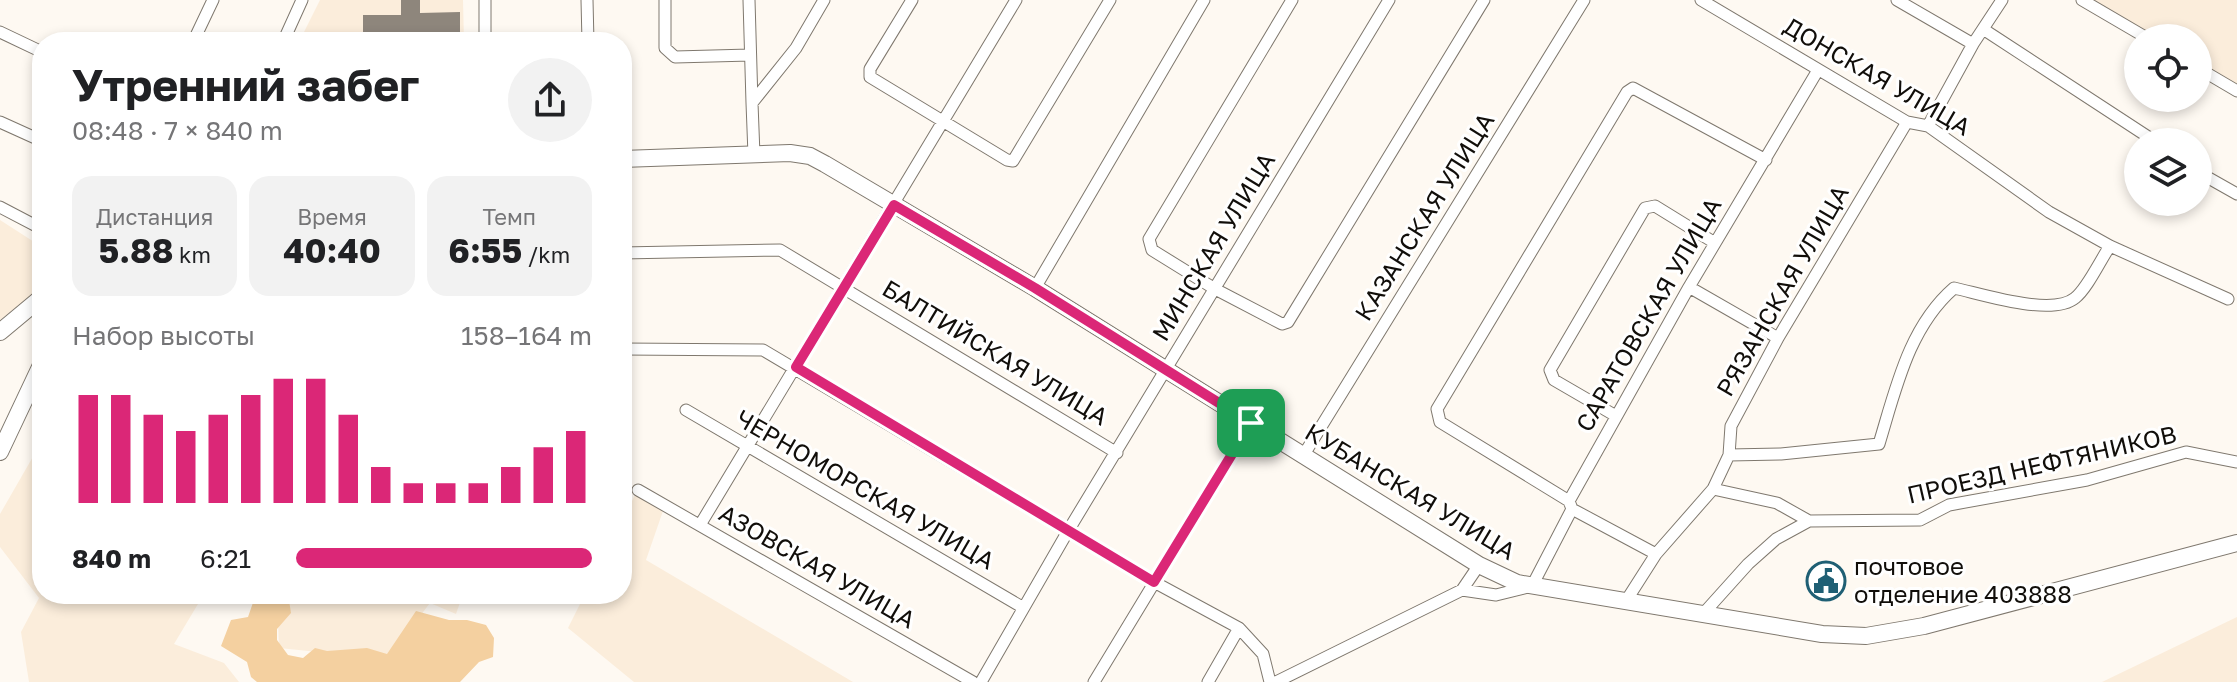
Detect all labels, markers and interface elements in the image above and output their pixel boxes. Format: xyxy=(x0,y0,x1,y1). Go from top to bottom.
street label: ДОНСКАЯ УЛИЦА xyxy=(1779,10,1976,141)
map controls xyxy=(2124,24,2212,216)
button: locate xyxy=(2124,24,2212,112)
text: Утренний забег xyxy=(72,58,419,111)
button: share xyxy=(508,58,592,142)
street label: КАЗАНСКАЯ УЛИЦА xyxy=(1348,107,1499,325)
text: 08:48 · 7 × 840 m xyxy=(72,115,283,146)
button: layers xyxy=(2124,128,2212,216)
street label: МИНСКАЯ УЛИЦА xyxy=(1145,147,1280,346)
street label: РЯЗАНСКАЯ УЛИЦА xyxy=(1709,180,1854,401)
street label: САРАТОВСКАЯ УЛИЦА xyxy=(1569,192,1727,436)
text: Дистанция xyxy=(96,203,213,230)
text: Время xyxy=(297,203,367,230)
text: Темп xyxy=(483,203,536,230)
text: 5.88 xyxy=(98,230,174,270)
text: 40:40 xyxy=(283,230,381,270)
text: 6:55 xyxy=(448,230,522,270)
text: km xyxy=(174,241,211,268)
text: /km xyxy=(522,241,570,268)
street label: БАЛТИЙСКАЯ УЛИЦА xyxy=(878,273,1114,431)
text: Набор высоты xyxy=(72,320,255,351)
text: 158–164 m xyxy=(461,320,592,351)
pin xyxy=(1217,389,1285,457)
icon: arrive xyxy=(1229,401,1273,445)
street label: ЧЕРНОМОРСКАЯ УЛИЦА xyxy=(731,403,1000,575)
street label: КУБАНСКАЯ УЛИЦА xyxy=(1300,416,1521,565)
street label: ПРОЕЗД НЕФТЯНИКОВ xyxy=(1904,418,2179,509)
street label: АЗОВСКАЯ УЛИЦА xyxy=(715,498,921,634)
text: 840 m xyxy=(72,543,151,574)
text: 6:21 xyxy=(200,543,251,574)
place label: почтовое отделение 403888 xyxy=(1854,551,2072,608)
public building icon: почтовое отделение 403888 xyxy=(1805,560,1847,602)

